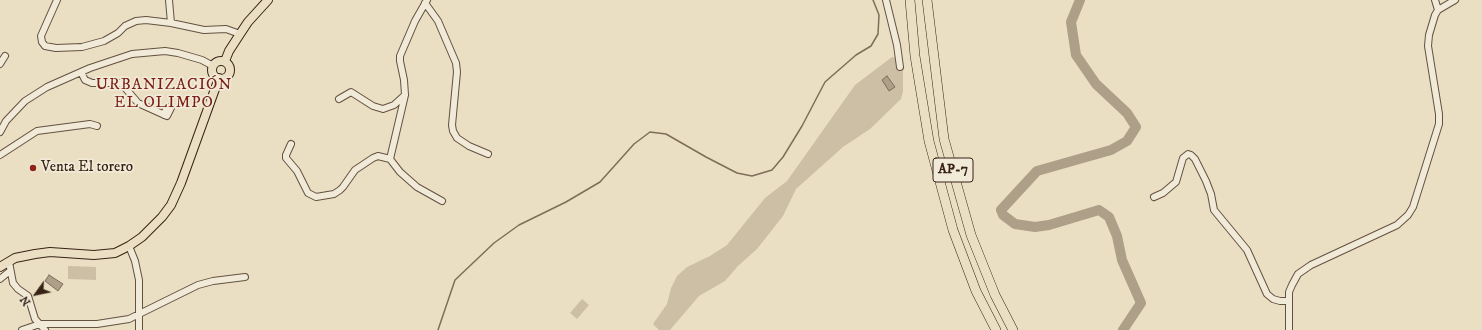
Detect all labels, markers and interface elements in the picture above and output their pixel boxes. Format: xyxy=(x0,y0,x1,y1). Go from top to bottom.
district label: URBANIZACIÓN EL OLIMPO xyxy=(96,76,232,114)
road number: AP-7 xyxy=(933,158,973,182)
place label: Venta El torero xyxy=(41,159,133,177)
marker: Venta El torero xyxy=(28,163,38,173)
north arrow xyxy=(16,274,56,314)
text: N xyxy=(18,293,34,308)

